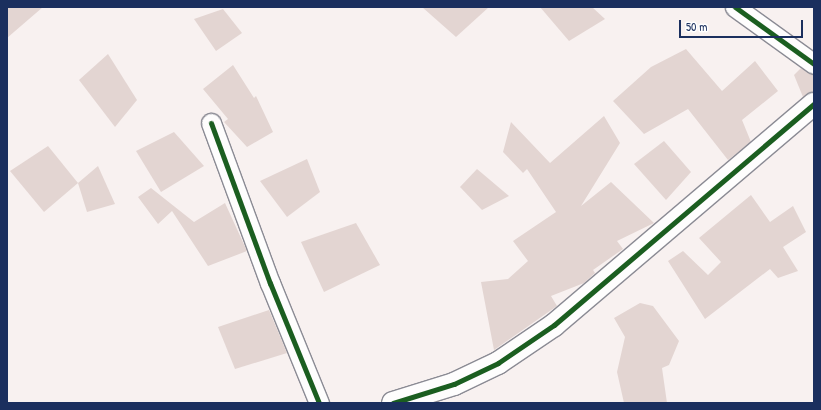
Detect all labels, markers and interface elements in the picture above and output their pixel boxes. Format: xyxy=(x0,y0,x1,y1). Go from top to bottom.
scale bar xyxy=(681,12,805,38)
text: 50 m xyxy=(686,18,707,35)

